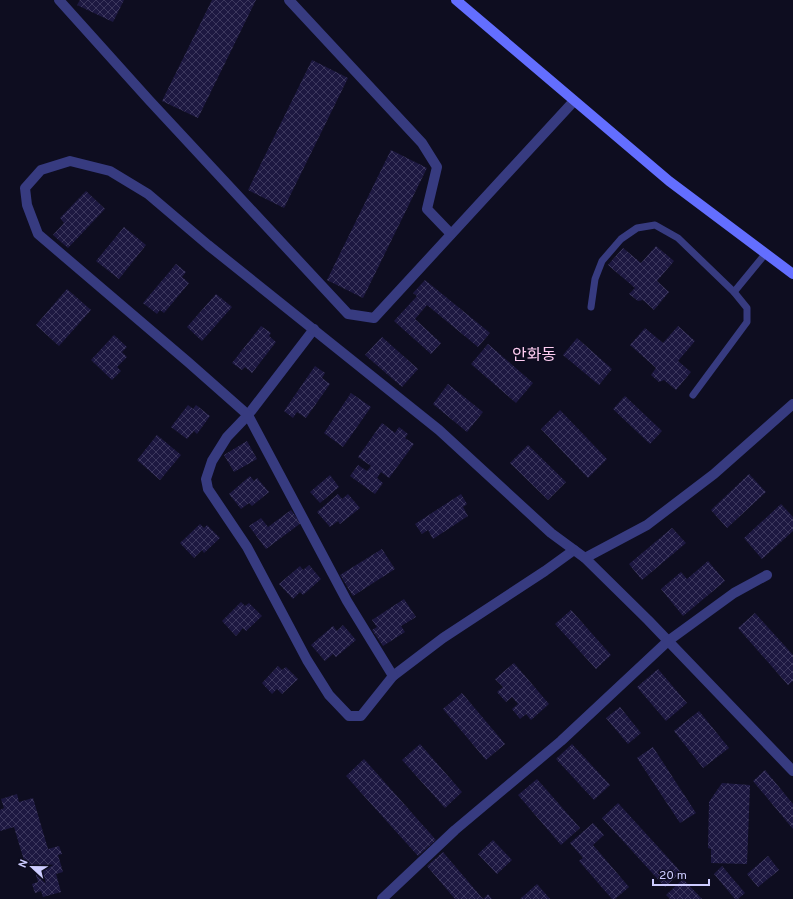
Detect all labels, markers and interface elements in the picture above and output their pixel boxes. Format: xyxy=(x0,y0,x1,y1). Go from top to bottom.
district label: 안화동 xyxy=(512,346,556,366)
north arrow xyxy=(12,847,52,887)
text: N xyxy=(16,857,32,870)
scale bar xyxy=(653,861,709,887)
text: 20 m xyxy=(659,868,687,884)

